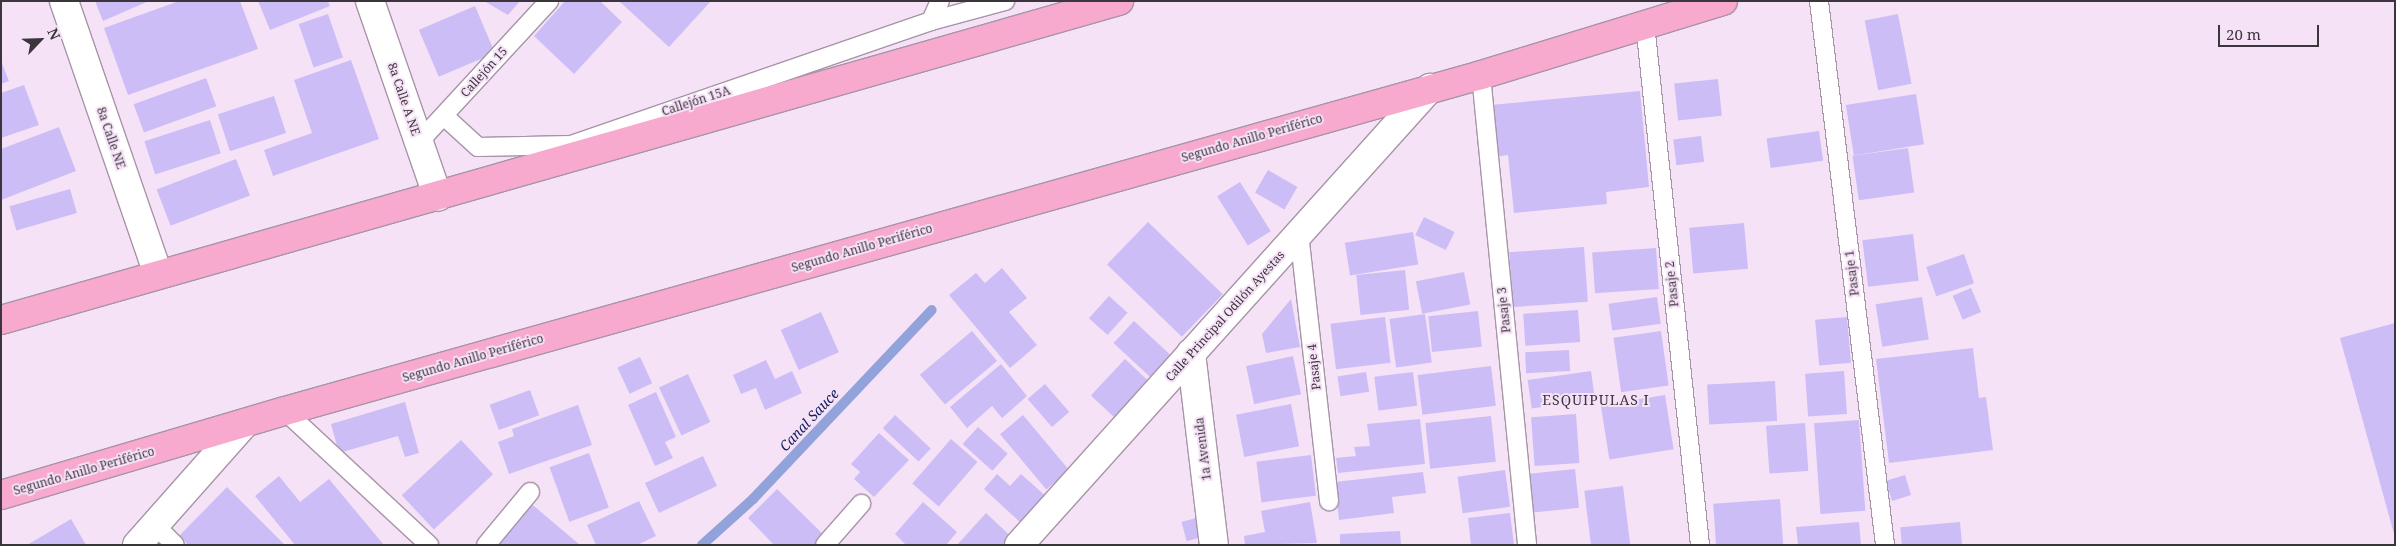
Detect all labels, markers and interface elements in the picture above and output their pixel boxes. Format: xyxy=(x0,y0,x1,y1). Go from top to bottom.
north arrow xyxy=(15,15,65,65)
scale bar xyxy=(2221,15,2322,47)
text: 20 m xyxy=(2226,24,2261,44)
text: N xyxy=(43,25,65,43)
street label: Callejón 15 xyxy=(458,44,510,100)
street label: 8a Calle A NE xyxy=(385,61,423,137)
street label: Callejón 15A xyxy=(660,83,732,119)
street label: 8a Calle NE xyxy=(94,105,128,171)
street label: Segundo Anillo Periférico xyxy=(1180,111,1324,165)
street label: Segundo Anillo Periférico xyxy=(790,221,934,275)
street label: Calle Principal Odilón Ayestas xyxy=(1163,248,1287,384)
street label: Pasaje 1 xyxy=(1842,249,1862,297)
street label: Pasaje 2 xyxy=(1662,260,1682,308)
street label: Pasaje 3 xyxy=(1494,286,1514,334)
street label: Segundo Anillo Periférico xyxy=(401,331,545,385)
street label: Pasaje 4 xyxy=(1304,343,1324,391)
water label: Canal Sauce xyxy=(776,385,842,455)
district label: ESQUIPULAS I xyxy=(1541,392,1651,408)
street label: 1a Avenida xyxy=(1192,417,1214,481)
street label: Segundo Anillo Periférico xyxy=(12,444,156,498)

